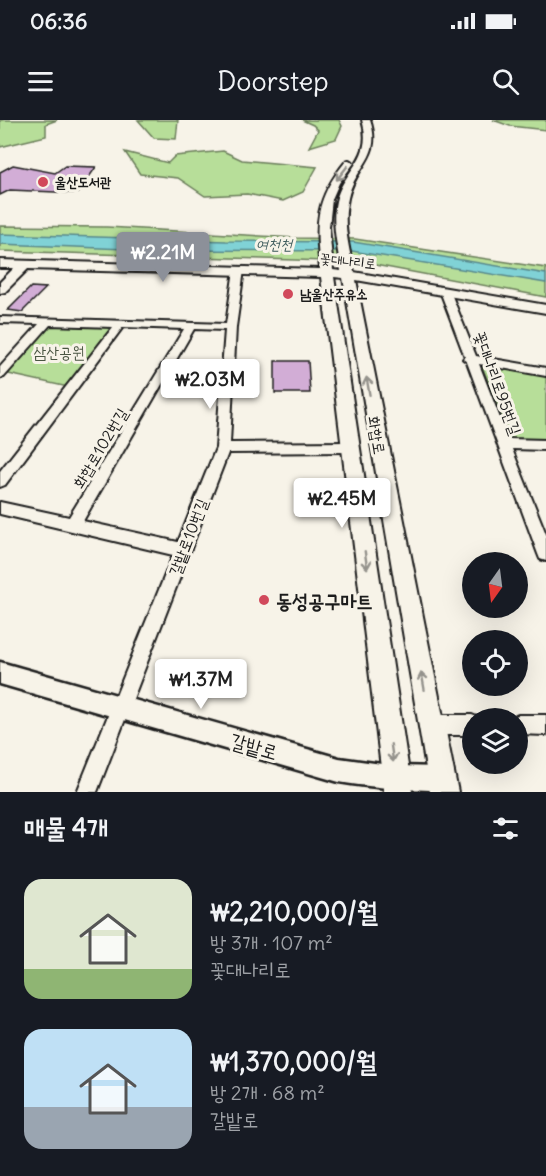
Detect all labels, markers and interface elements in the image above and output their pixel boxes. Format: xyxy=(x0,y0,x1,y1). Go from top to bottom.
text: 06:36 xyxy=(30,7,87,35)
text: Doorstep xyxy=(217,64,329,98)
icon: menu xyxy=(24,65,57,98)
icon: search xyxy=(489,65,522,98)
one-way arrow xyxy=(335,165,348,181)
place label: 울산도서관 xyxy=(55,173,112,191)
marker: 울산도서관 xyxy=(36,175,50,189)
pin: ₩2.21M xyxy=(114,232,212,283)
water label: 여천천 xyxy=(256,234,294,254)
text: ₩2.21M xyxy=(130,239,196,264)
street label: 꽃대나리로 xyxy=(319,249,377,273)
place label: 남울산주유소 xyxy=(300,285,368,303)
marker: 남울산주유소 xyxy=(281,287,295,301)
street label: 꽃대나리로95번길 xyxy=(470,329,526,438)
park label: 삼산공원 xyxy=(33,342,85,362)
pin: ₩2.03M xyxy=(161,359,259,410)
text: ₩2.03M xyxy=(175,366,245,391)
one-way arrow xyxy=(362,376,373,396)
street label: 화합로102번길 xyxy=(68,404,132,492)
street label: 화합로 xyxy=(364,414,390,456)
pin: ₩2.45M xyxy=(293,478,391,529)
text: ₩2.45M xyxy=(308,485,376,510)
street label: 갈밭로10번길 xyxy=(164,495,212,579)
one-way arrow xyxy=(360,550,371,569)
north arrow xyxy=(462,552,528,618)
map controls xyxy=(462,552,528,774)
place label: 동성공구마트 xyxy=(276,588,373,613)
marker: 동성공구마트 xyxy=(257,593,271,607)
button: locate xyxy=(462,630,528,696)
pin: ₩1.37M xyxy=(152,659,250,710)
text: ₩1.37M xyxy=(169,666,233,691)
one-way arrow xyxy=(417,671,428,691)
button: layers xyxy=(462,708,528,774)
street label: 갈밭로 xyxy=(227,727,281,765)
one-way arrow xyxy=(387,743,398,763)
text: 매물 4개 xyxy=(24,811,108,844)
icon: filters xyxy=(489,812,522,845)
text: ₩2,210,000/월 xyxy=(210,895,378,928)
icon: home xyxy=(72,903,144,975)
text: 방 3개 · 107 m² xyxy=(210,930,333,955)
text: 꽃대나리로 xyxy=(210,957,290,982)
text: ₩1,370,000/월 xyxy=(210,1045,377,1078)
icon: home xyxy=(72,1053,144,1125)
text: 방 2개 · 68 m² xyxy=(210,1080,325,1105)
text: 갈밭로 xyxy=(210,1107,258,1132)

